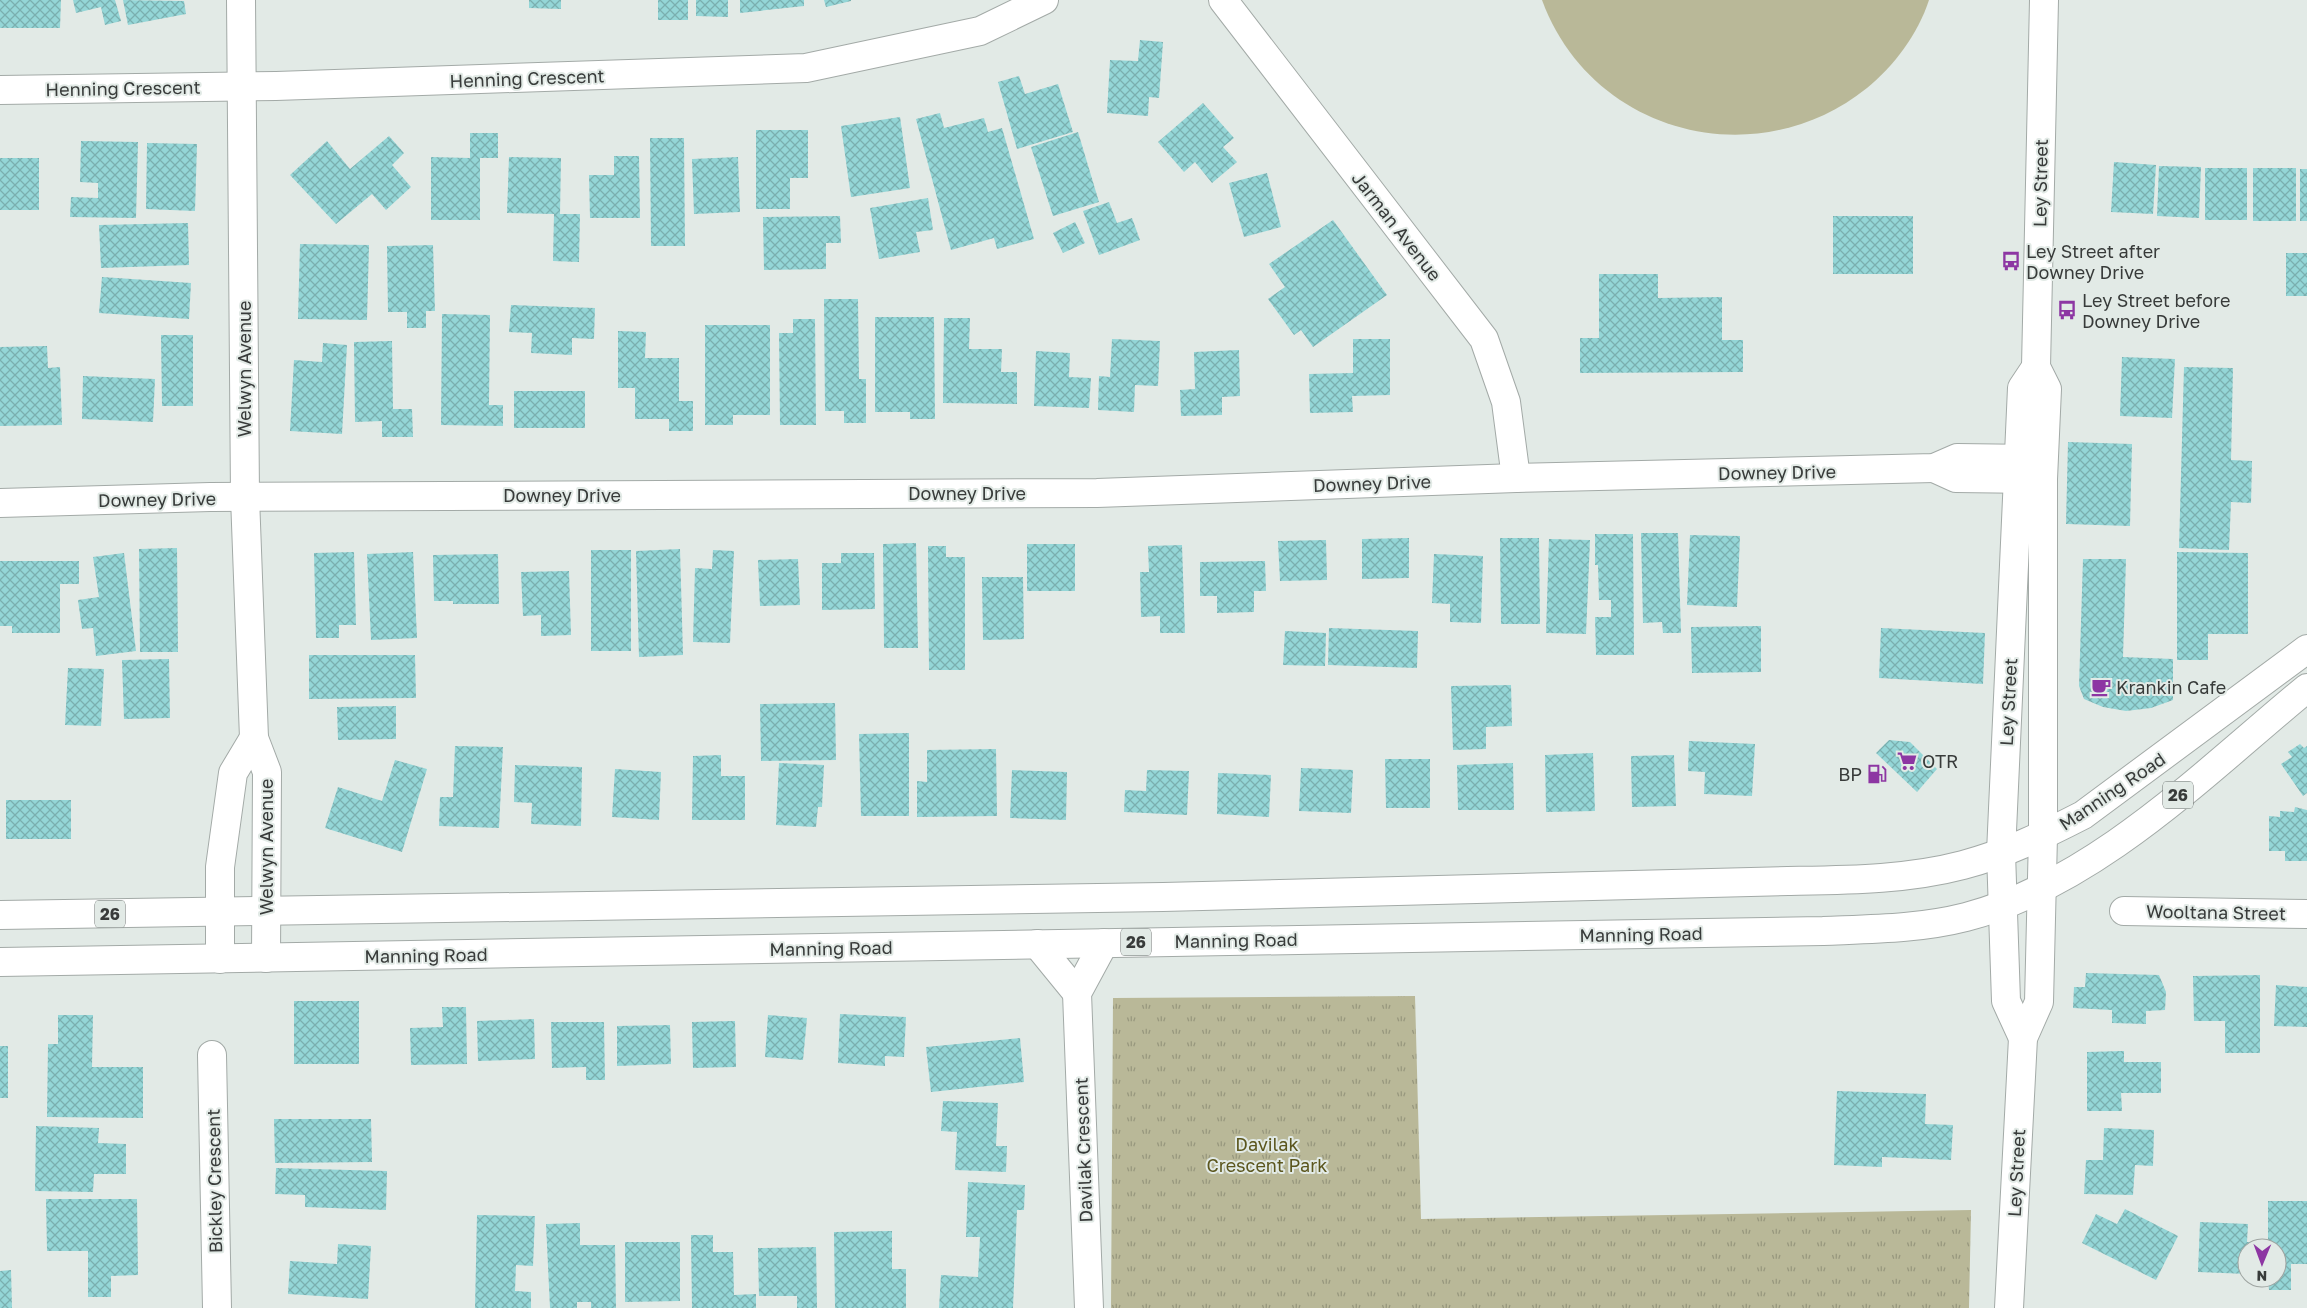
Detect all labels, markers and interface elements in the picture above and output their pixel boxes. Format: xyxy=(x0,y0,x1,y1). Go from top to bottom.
street label: Henning Crescent xyxy=(449,64,605,92)
street label: Henning Crescent xyxy=(45,76,201,100)
street label: Ley Street xyxy=(2028,139,2052,227)
street label: Jarman Avenue xyxy=(1348,167,1446,285)
place label: Ley Street after Downey Drive xyxy=(2026,240,2160,283)
bus stop icon: Ley Street after Downey Drive xyxy=(2000,250,2022,272)
place label: Ley Street before Downey Drive xyxy=(2082,289,2230,332)
bus stop icon: Ley Street before Downey Drive xyxy=(2056,299,2078,321)
street label: Welwyn Avenue xyxy=(233,301,255,437)
street label: Downey Drive xyxy=(1718,460,1836,484)
street label: Downey Drive xyxy=(1313,470,1431,496)
street label: Downey Drive xyxy=(908,482,1026,504)
street label: Downey Drive xyxy=(503,484,621,506)
street label: Downey Drive xyxy=(98,487,216,511)
street label: Ley Street xyxy=(1995,657,2021,747)
cafe icon: Krankin Cafe xyxy=(2090,676,2112,698)
place label: Krankin Cafe xyxy=(2116,676,2226,698)
street label: Manning Road xyxy=(2055,747,2169,835)
supermarket icon: OTR xyxy=(1896,750,1918,772)
place label: OTR xyxy=(1922,750,1958,772)
place label: BP xyxy=(1838,763,1862,785)
fuel station icon: BP xyxy=(1866,763,1888,785)
street label: Welwyn Avenue xyxy=(255,779,277,915)
road number: 26 xyxy=(2163,782,2193,808)
street label: Wooltana Street xyxy=(2146,900,2286,924)
road number: 26 xyxy=(95,901,125,928)
street label: Manning Road xyxy=(1579,922,1703,946)
street label: Manning Road xyxy=(1174,928,1298,952)
road number: 26 xyxy=(1121,929,1151,956)
street label: Manning Road xyxy=(769,936,893,960)
street label: Manning Road xyxy=(364,943,488,967)
street label: Davilak Crescent xyxy=(1069,1077,1097,1223)
street label: Bickley Crescent xyxy=(202,1109,226,1253)
street label: Ley Street xyxy=(2003,1128,2029,1218)
park label: Davilak Crescent Park xyxy=(1207,1133,1327,1176)
north arrow xyxy=(2237,1238,2287,1288)
text: N xyxy=(2256,1268,2267,1285)

